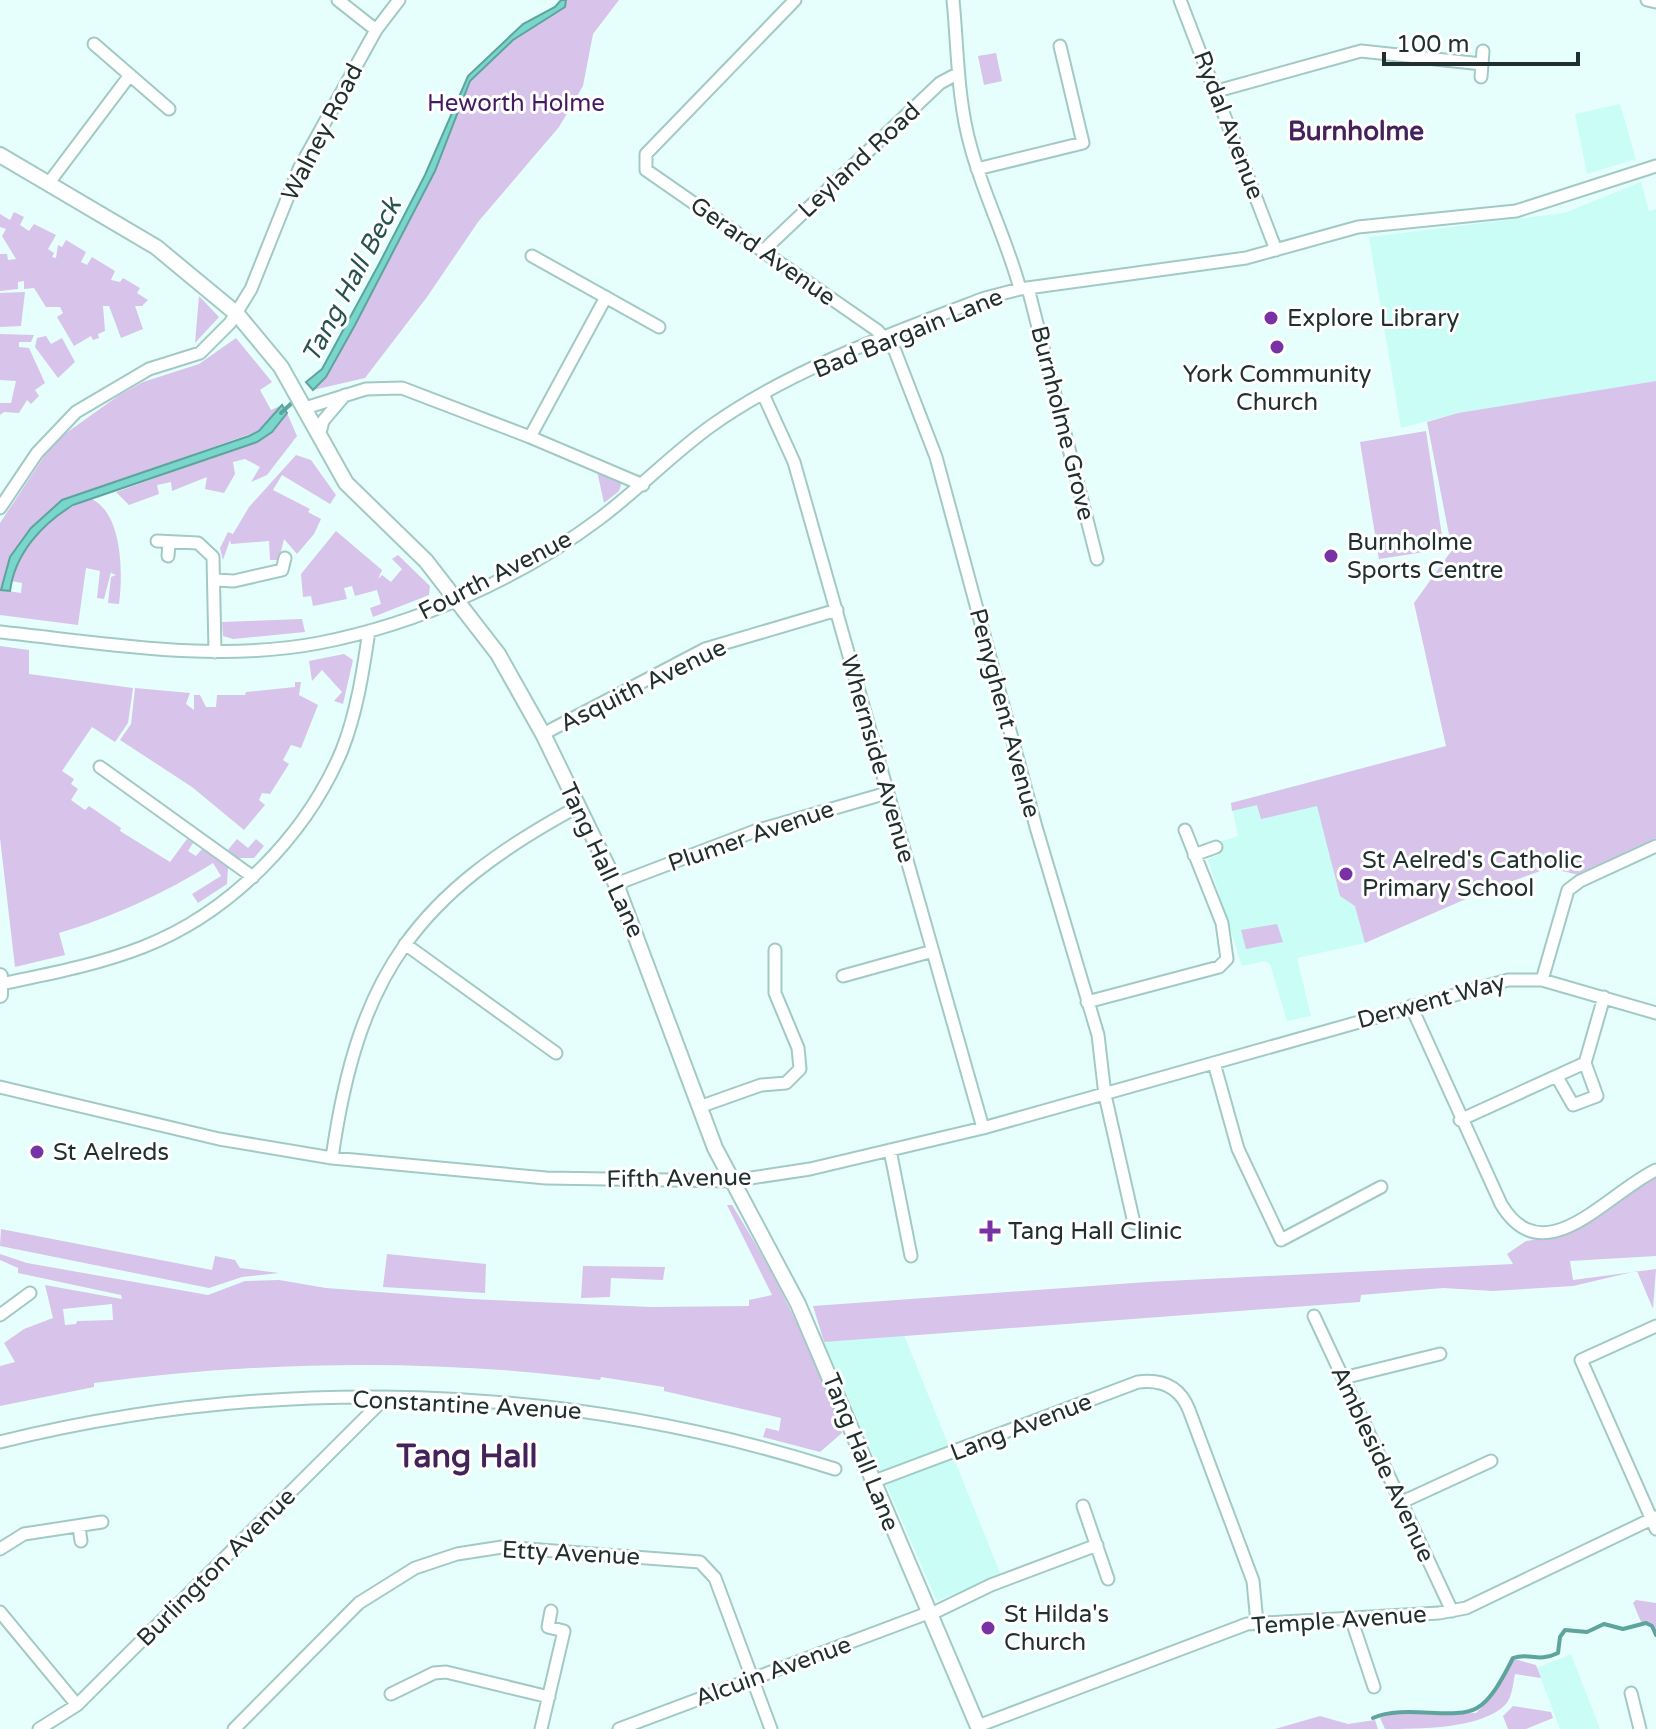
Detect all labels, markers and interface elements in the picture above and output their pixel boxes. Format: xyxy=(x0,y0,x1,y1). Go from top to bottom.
scale bar xyxy=(1384,16,1578,66)
text: 100 m xyxy=(1396,30,1470,59)
street label: Rydal Avenue xyxy=(1187,47,1270,203)
street label: Walney Road xyxy=(275,59,369,206)
park label: Heworth Holme xyxy=(427,89,605,118)
street label: Leyland Road xyxy=(792,97,926,224)
district label: Burnholme xyxy=(1288,116,1424,147)
water label: Tang Hall Beck xyxy=(295,191,409,368)
street label: Gerard Avenue xyxy=(685,191,841,312)
street label: Bad Bargain Lane xyxy=(809,282,1007,385)
place label: Explore Library xyxy=(1287,304,1459,333)
marker: Explore Library xyxy=(1262,309,1280,327)
street label: Burnholme Grove xyxy=(1024,323,1101,523)
marker: York Community Church xyxy=(1268,338,1286,356)
place label: York Community Church xyxy=(1183,360,1371,417)
street label: Fourth Avenue xyxy=(414,524,577,626)
place label: Burnholme Sports Centre xyxy=(1347,528,1503,585)
marker: Burnholme Sports Centre xyxy=(1322,547,1340,565)
street label: Penyghent Avenue xyxy=(963,605,1046,821)
street label: Asquith Avenue xyxy=(555,633,731,738)
street label: Whernside Avenue xyxy=(834,652,921,866)
street label: Tang Hall Lane xyxy=(553,778,650,942)
street label: Plumer Avenue xyxy=(664,795,838,878)
place label: St Aelred's Catholic Primary School xyxy=(1362,846,1583,903)
marker: St Aelred's Catholic Primary School xyxy=(1337,865,1355,883)
street label: Derwent Way xyxy=(1354,968,1508,1035)
place label: St Aelreds xyxy=(53,1138,169,1167)
marker: St Aelreds xyxy=(28,1143,46,1161)
street label: Fifth Avenue xyxy=(606,1163,752,1194)
place label: Tang Hall Clinic xyxy=(1008,1217,1182,1246)
marker: Tang Hall Clinic xyxy=(979,1220,1001,1242)
street label: Ambleside Avenue xyxy=(1324,1362,1441,1567)
street label: Tang Hall Lane xyxy=(816,1369,905,1535)
street label: Constantine Avenue xyxy=(352,1385,582,1426)
street label: Lang Avenue xyxy=(946,1387,1096,1468)
district label: Tang Hall xyxy=(396,1438,538,1476)
street label: Burlington Avenue xyxy=(131,1482,302,1653)
street label: Etty Avenue xyxy=(501,1535,641,1572)
place label: St Hilda's Church xyxy=(1004,1600,1109,1657)
street label: Temple Avenue xyxy=(1250,1600,1428,1641)
marker: St Hilda's Church xyxy=(979,1619,997,1637)
street label: Alcuin Avenue xyxy=(691,1630,855,1713)

